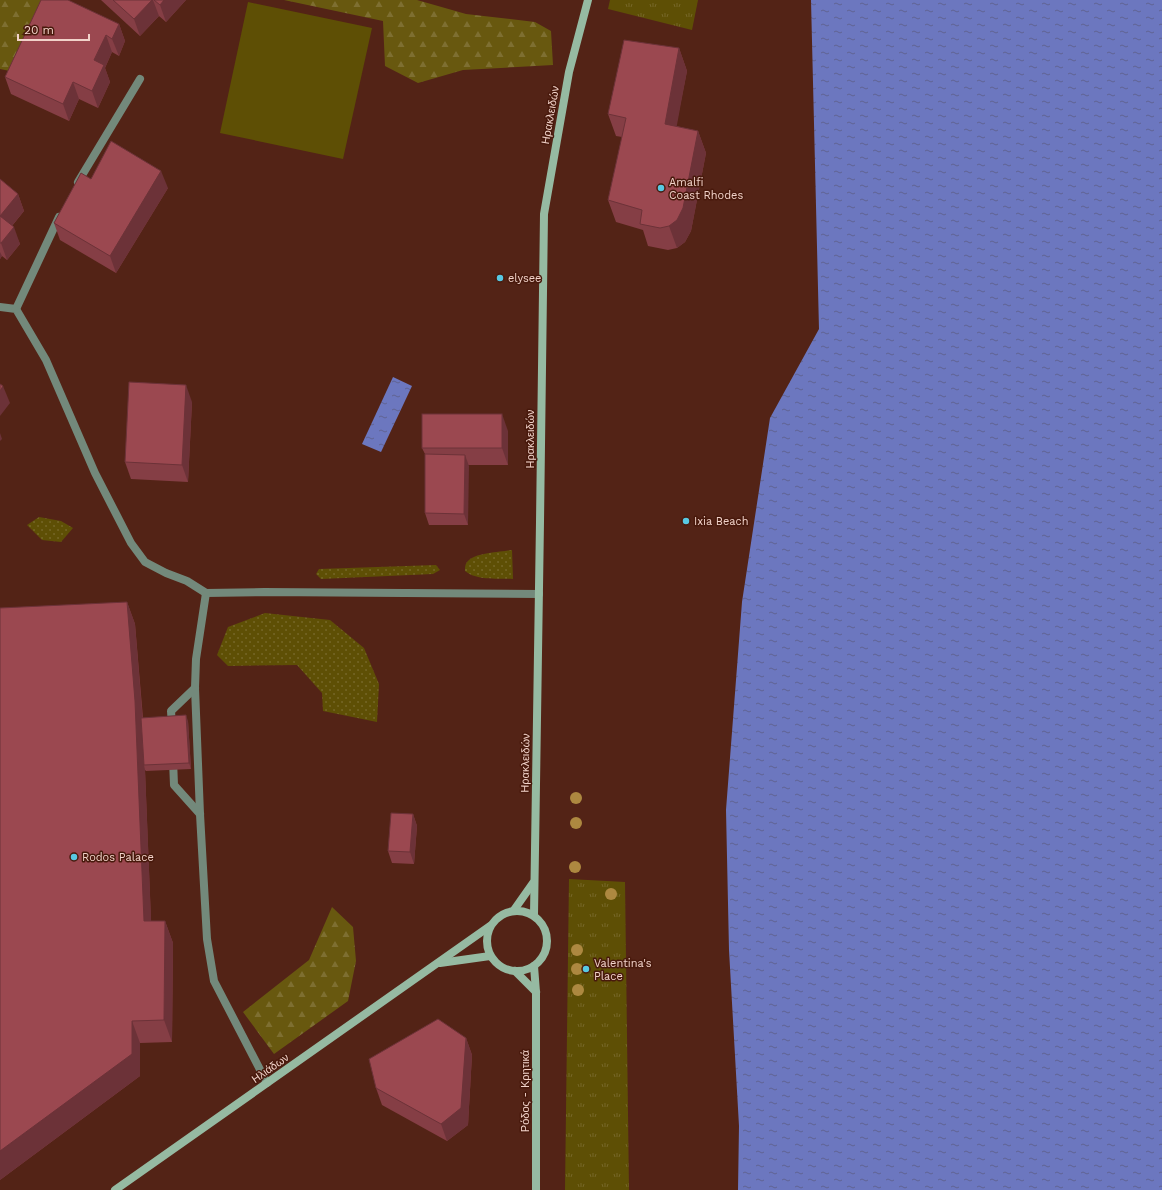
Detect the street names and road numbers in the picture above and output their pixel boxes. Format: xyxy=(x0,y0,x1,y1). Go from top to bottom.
street label: Ηρακλειδών xyxy=(539,84,562,145)
street label: Ηρακλειδών xyxy=(524,409,537,469)
street label: Ηρακλειδών xyxy=(518,733,533,793)
street label: Ρόδος - Κρητικά xyxy=(519,1049,532,1132)
street label: Ηλιάδων xyxy=(249,1051,292,1086)

